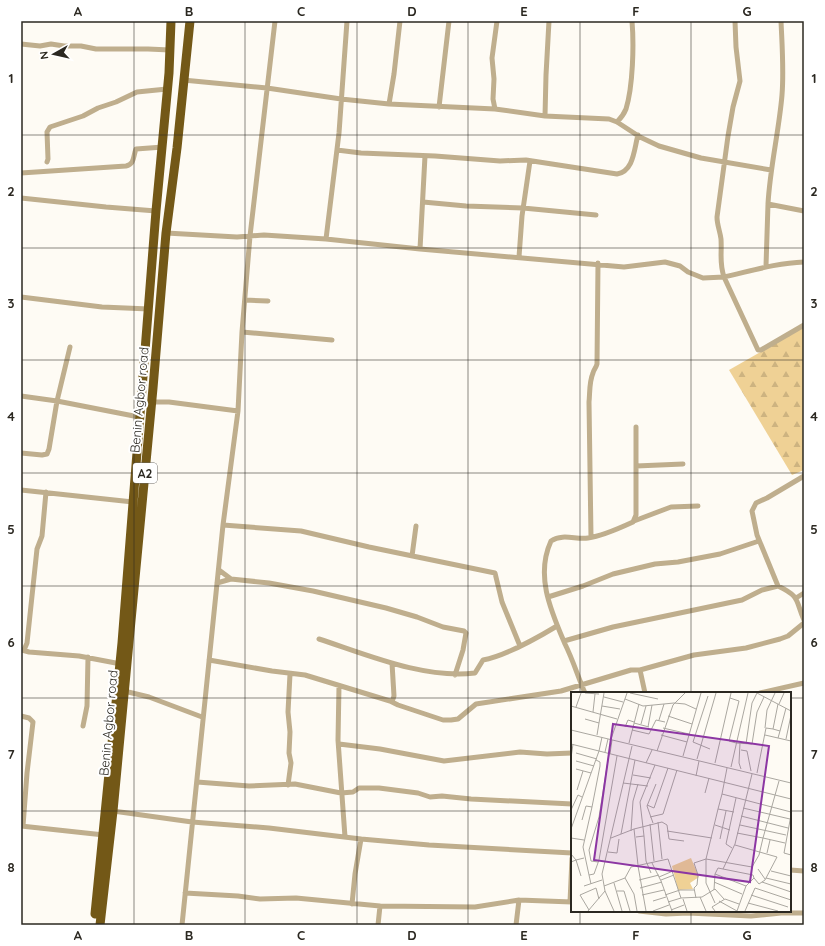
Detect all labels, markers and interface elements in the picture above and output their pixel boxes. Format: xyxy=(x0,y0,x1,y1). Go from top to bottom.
text: A xyxy=(74,3,83,19)
text: B xyxy=(185,3,193,19)
text: C xyxy=(297,3,305,19)
text: D xyxy=(407,3,417,19)
text: E xyxy=(520,3,528,19)
text: F xyxy=(632,3,640,19)
text: G xyxy=(742,3,752,19)
north arrow xyxy=(34,34,74,74)
text: N xyxy=(37,50,52,60)
text: 1 xyxy=(8,70,14,86)
text: 1 xyxy=(811,70,817,86)
text: 2 xyxy=(7,183,15,199)
text: 2 xyxy=(810,183,818,199)
text: 3 xyxy=(8,295,15,311)
text: 3 xyxy=(811,295,818,311)
street label: Benin Agbor road xyxy=(126,346,152,454)
text: 4 xyxy=(7,408,15,424)
text: 4 xyxy=(810,408,818,424)
road number: A2 xyxy=(133,463,157,483)
text: 5 xyxy=(7,521,15,537)
text: 5 xyxy=(810,521,818,537)
text: 6 xyxy=(7,634,15,650)
text: 6 xyxy=(810,634,818,650)
street label: Benin Agbor road xyxy=(95,669,121,777)
inset map xyxy=(571,692,791,912)
text: 7 xyxy=(7,746,15,762)
text: 7 xyxy=(810,746,818,762)
text: 8 xyxy=(7,859,15,875)
text: 8 xyxy=(810,859,818,875)
text: A xyxy=(74,927,83,943)
text: B xyxy=(185,927,193,943)
text: C xyxy=(297,927,305,943)
text: D xyxy=(407,927,417,943)
text: E xyxy=(520,927,528,943)
text: F xyxy=(632,927,640,943)
text: G xyxy=(742,927,752,943)

